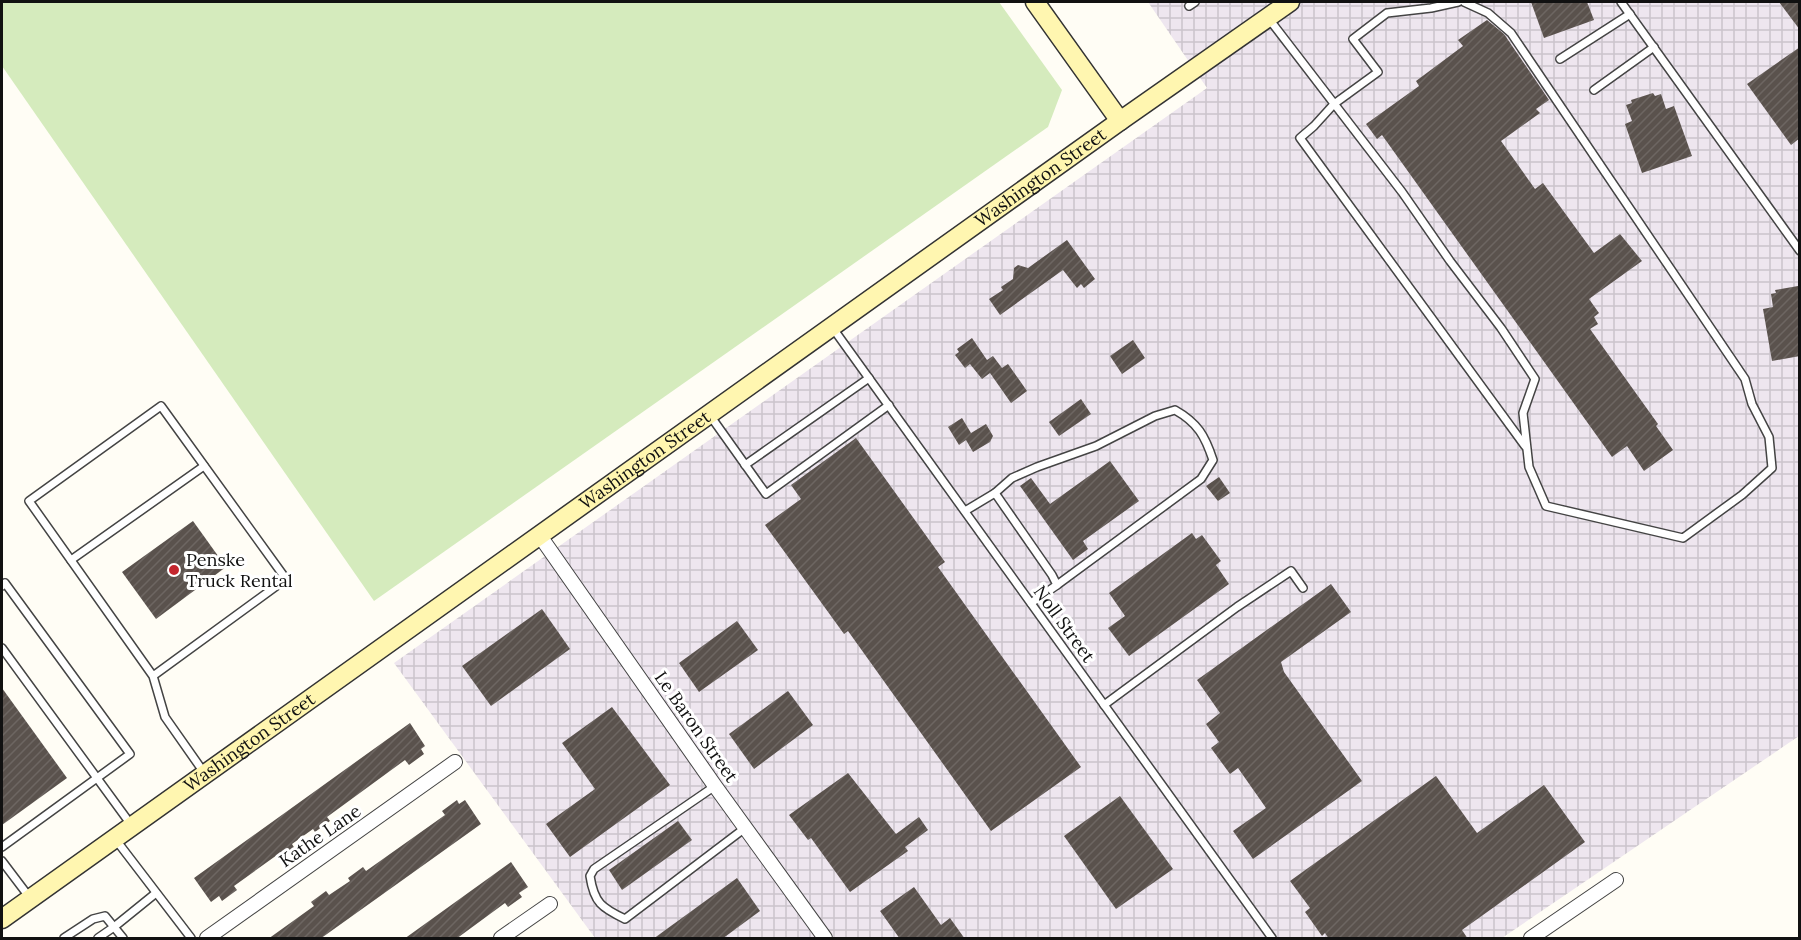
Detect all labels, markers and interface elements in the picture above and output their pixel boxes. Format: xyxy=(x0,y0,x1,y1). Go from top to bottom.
street label: Washington Street xyxy=(970,123,1110,232)
street label: Washington Street xyxy=(575,405,715,514)
place label: Penske Truck Rental xyxy=(186,548,293,592)
marker: Penske Truck Rental xyxy=(167,563,181,577)
street label: Noll Street xyxy=(1029,581,1100,667)
street label: Le Baron Street xyxy=(650,667,743,787)
street label: Washington Street xyxy=(179,687,319,797)
street label: Kathe Lane xyxy=(274,799,365,872)

